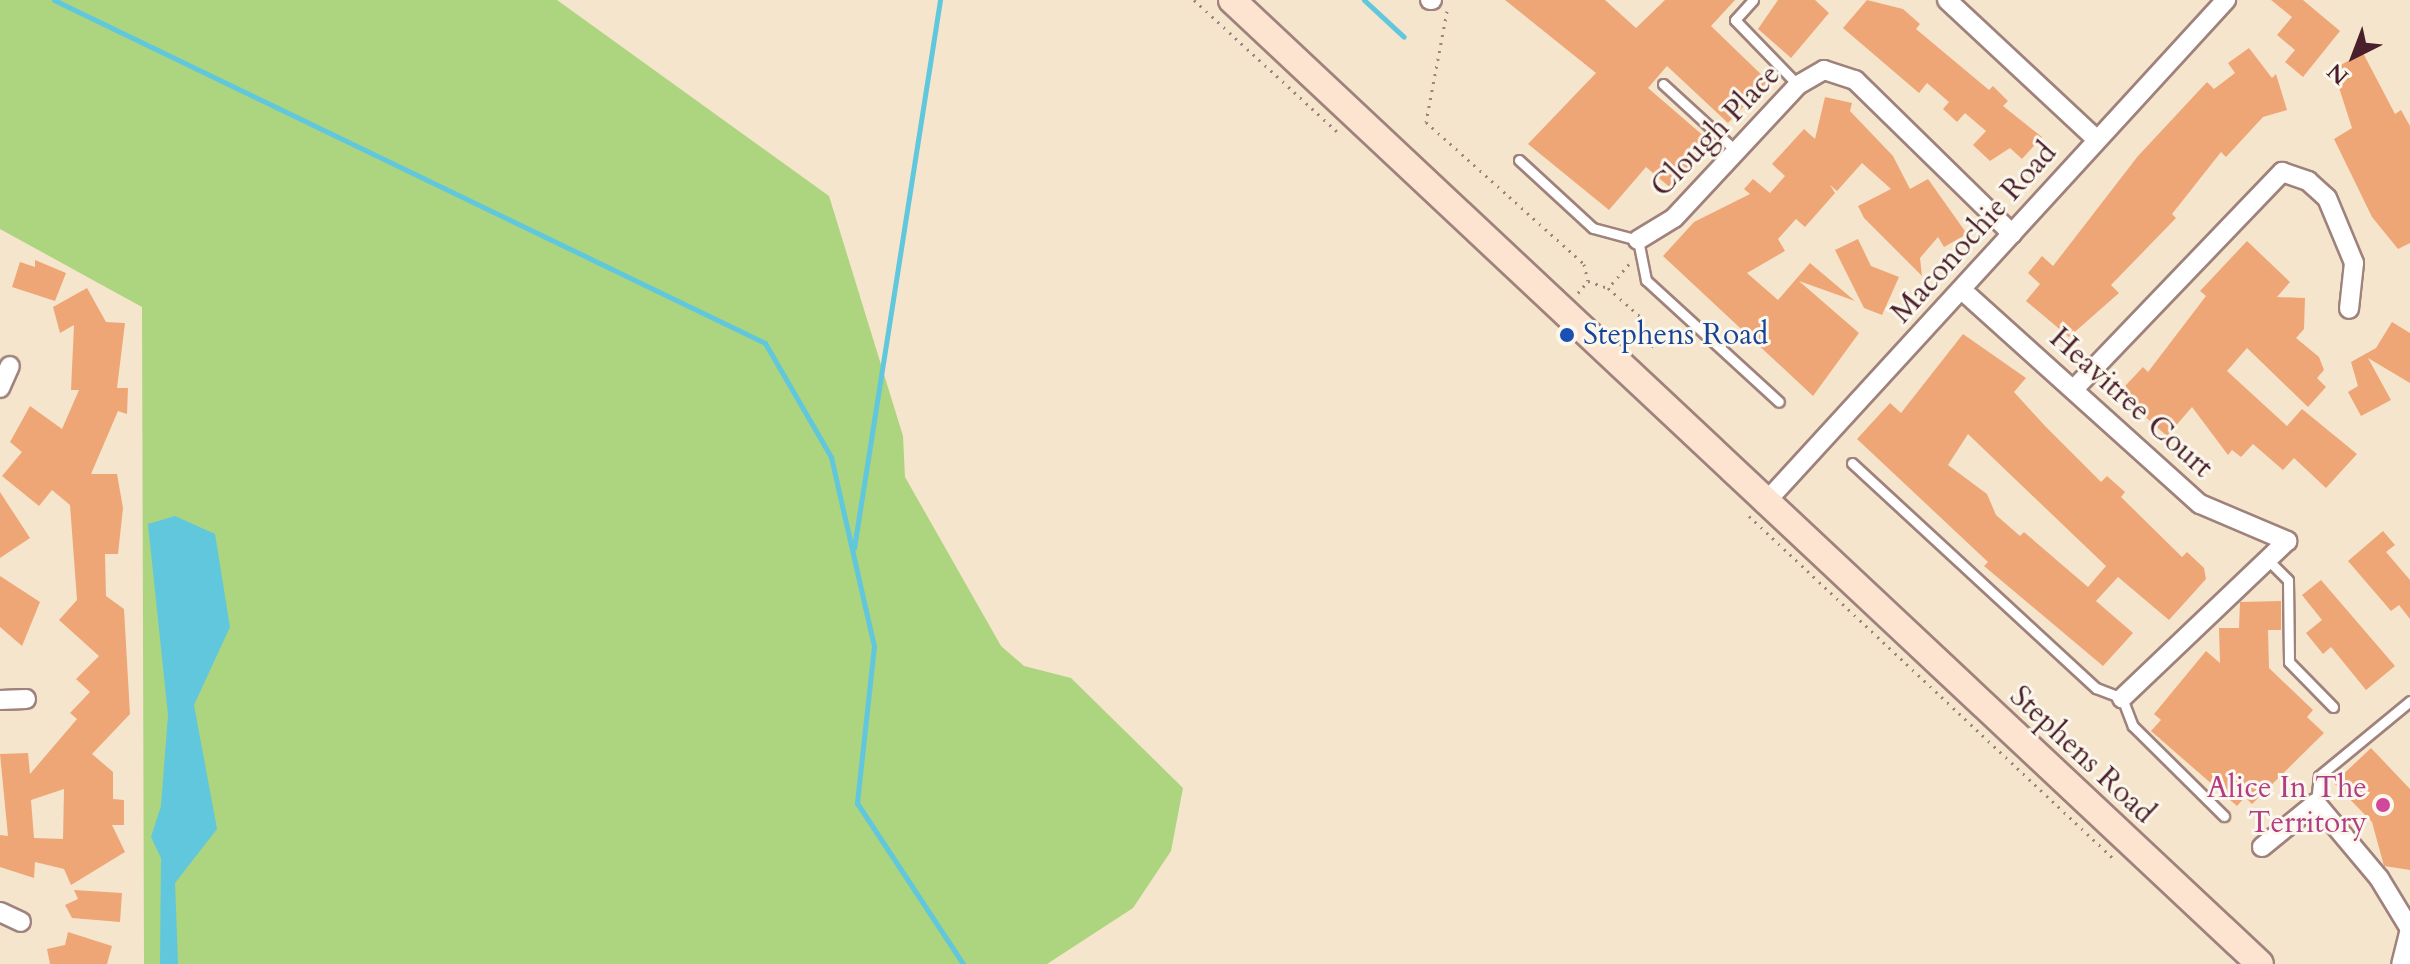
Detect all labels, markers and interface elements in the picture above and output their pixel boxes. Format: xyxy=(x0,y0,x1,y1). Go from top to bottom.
north arrow xyxy=(2314,16,2394,96)
text: N xyxy=(2321,56,2355,91)
street label: Clough Place xyxy=(1644,57,1788,205)
street label: Maconochie Road xyxy=(1883,135,2065,331)
place label: Stephens Road xyxy=(1583,317,1768,353)
street label: Heavitree Court xyxy=(2042,320,2220,486)
marker: Stephens Road xyxy=(1558,326,1576,344)
street label: Stephens Road xyxy=(2002,679,2162,831)
place label: Alice In The Territory xyxy=(2207,770,2367,840)
marker: Alice In The Territory xyxy=(2374,796,2392,814)

